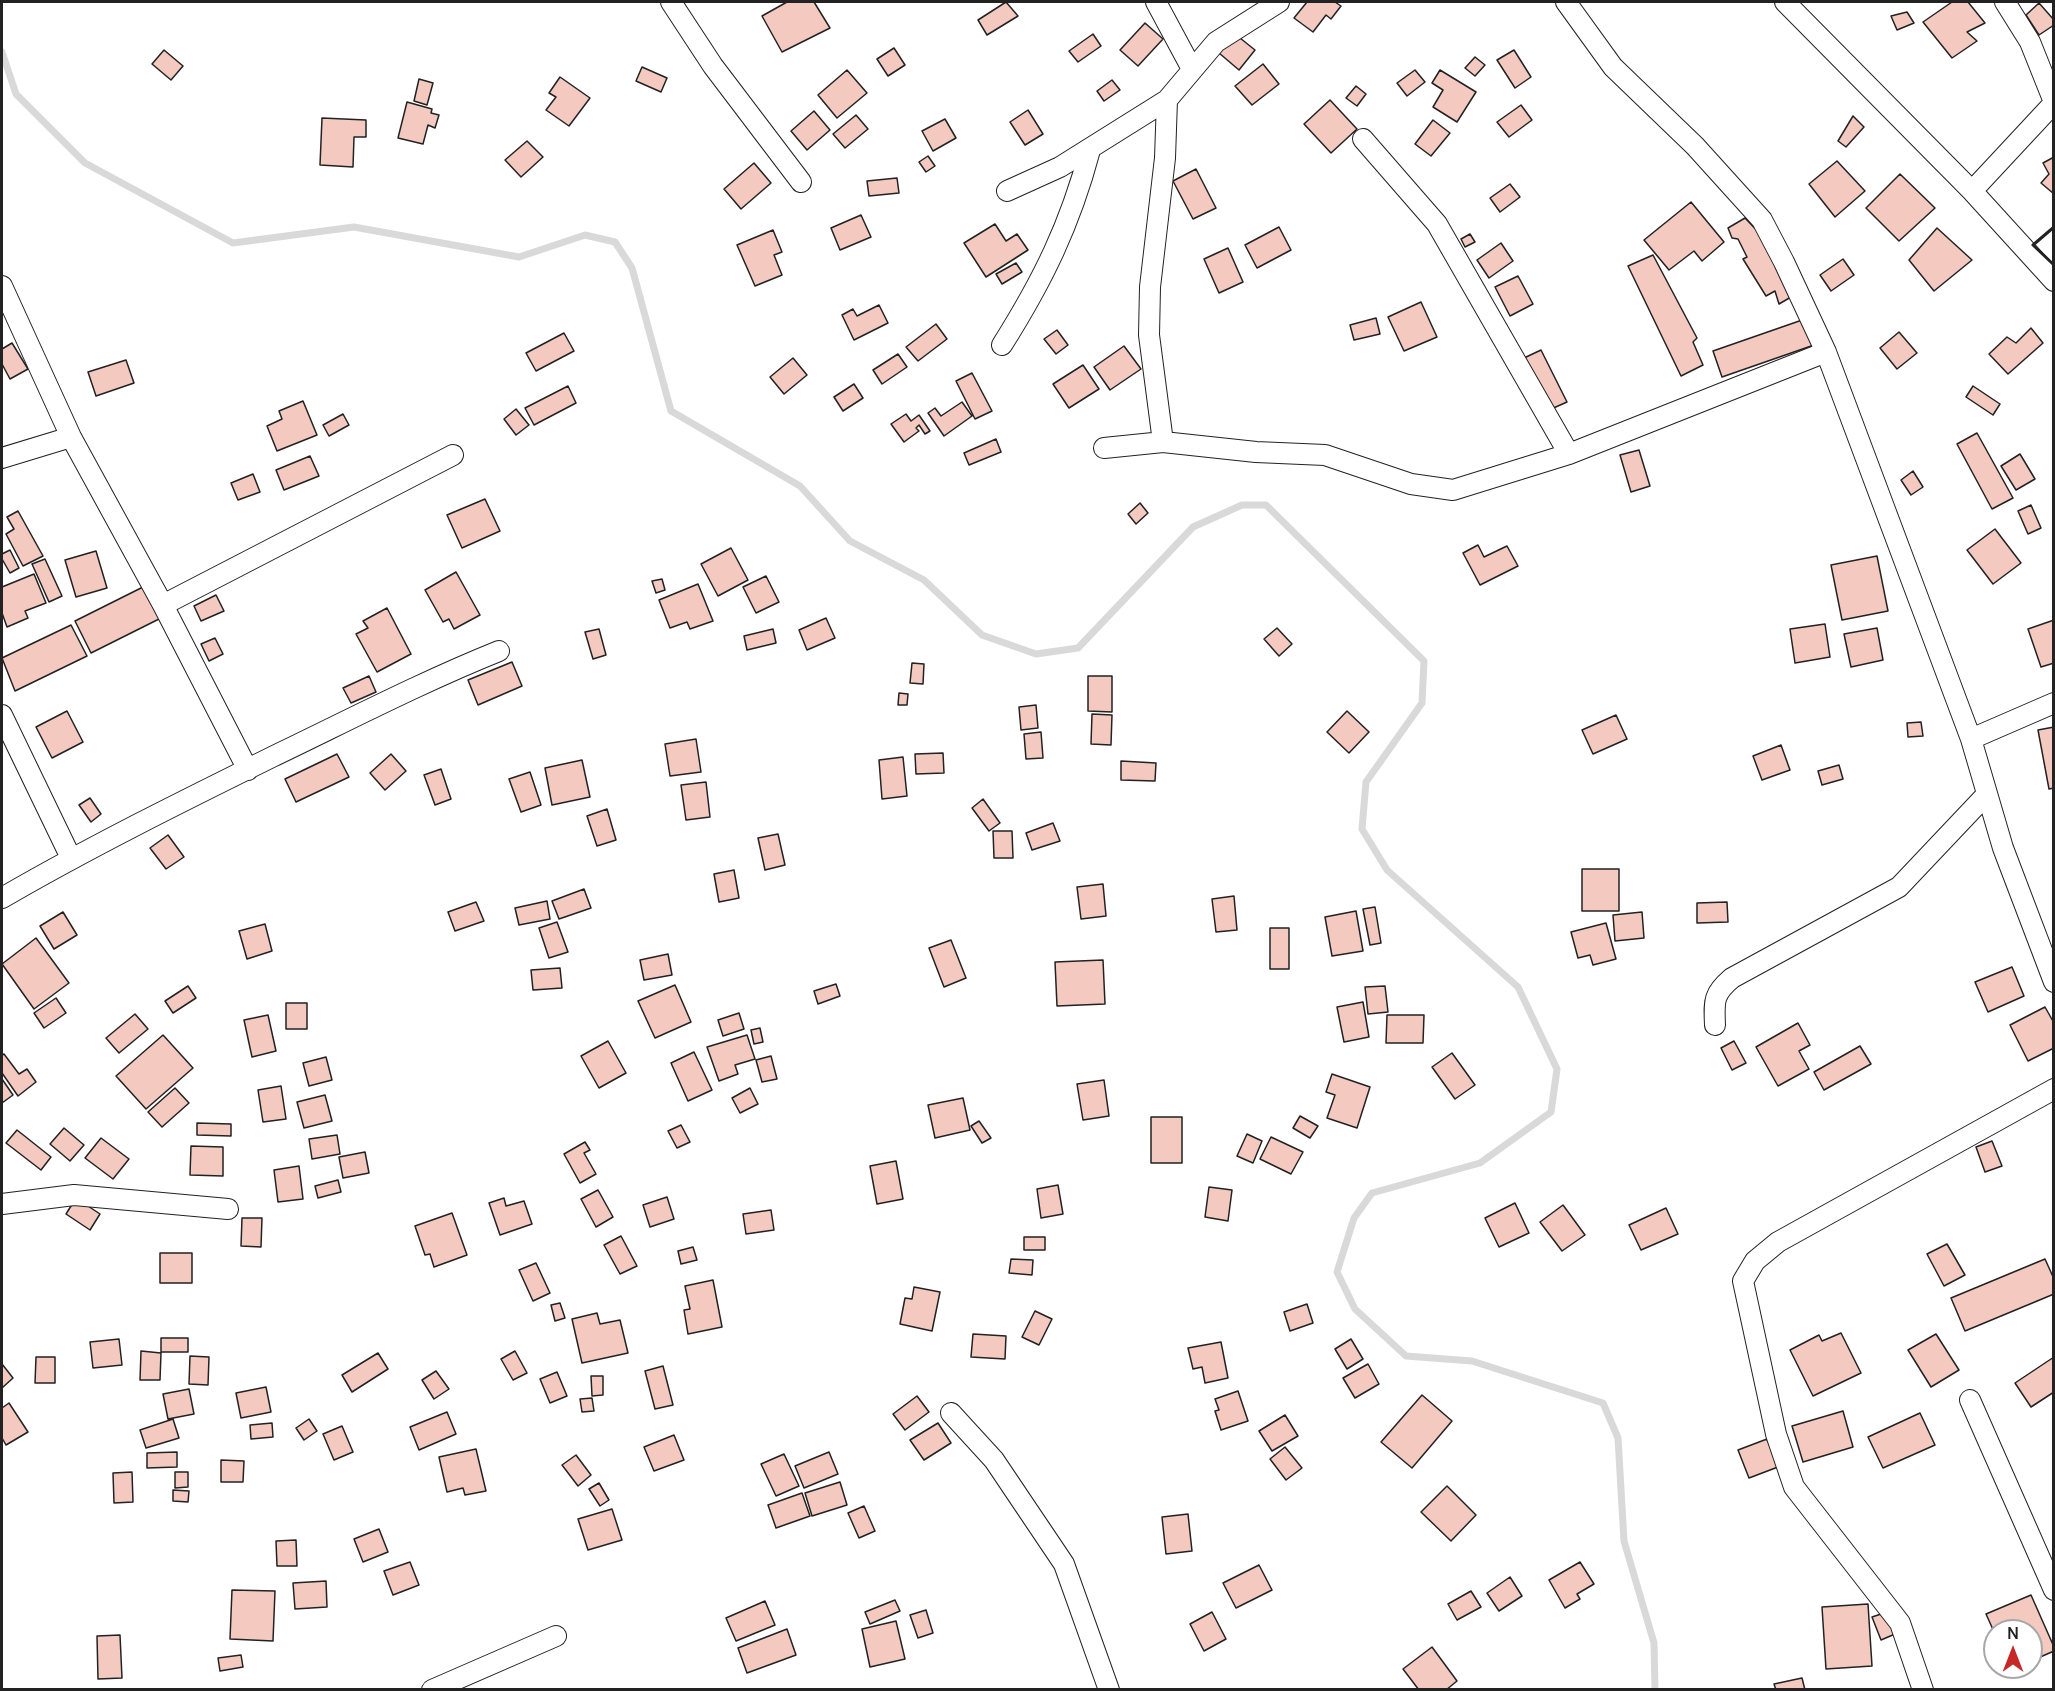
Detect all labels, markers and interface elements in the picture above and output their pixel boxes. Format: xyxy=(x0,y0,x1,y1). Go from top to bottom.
north arrow xyxy=(1983,1619,2043,1679)
text: N xyxy=(2007,1622,2019,1644)

